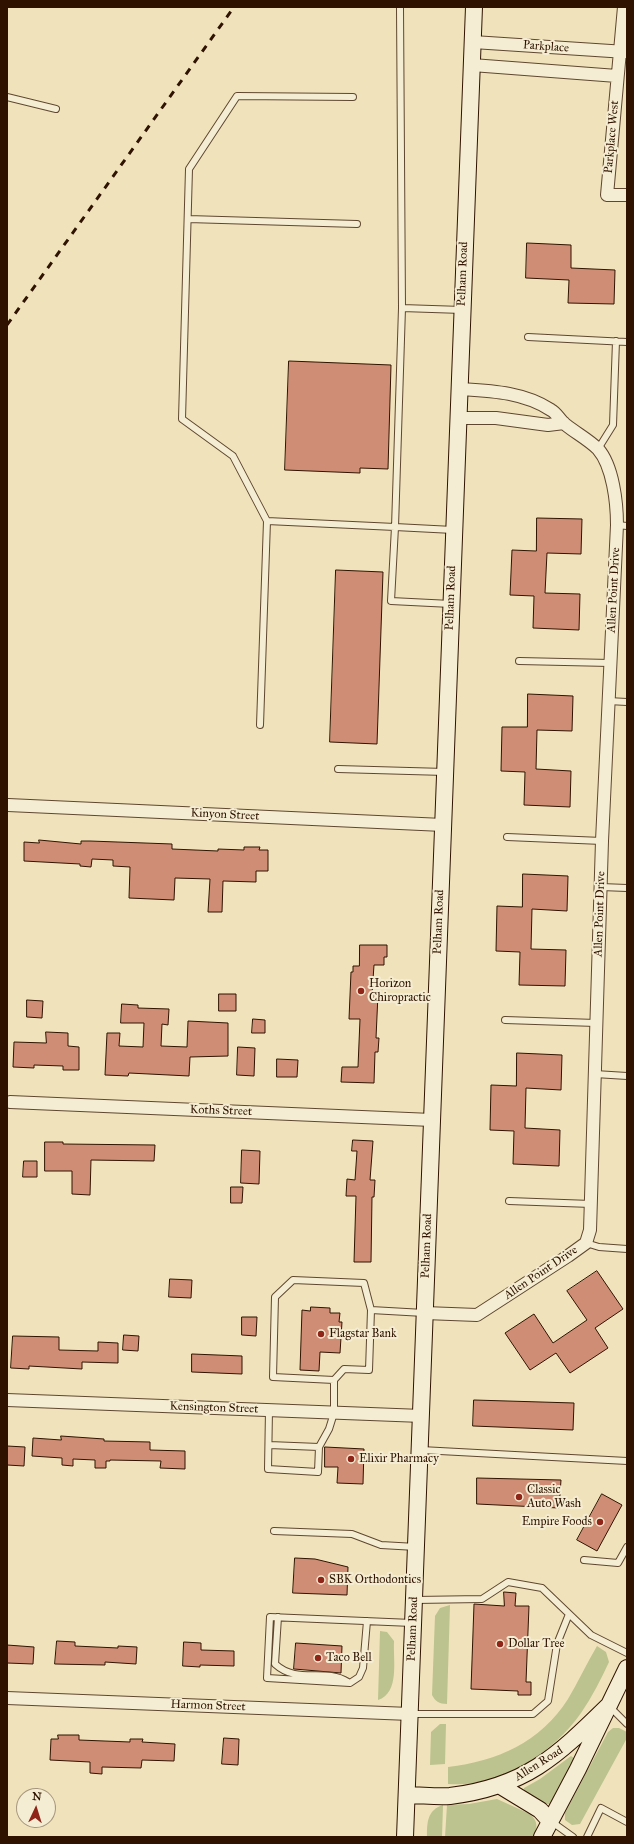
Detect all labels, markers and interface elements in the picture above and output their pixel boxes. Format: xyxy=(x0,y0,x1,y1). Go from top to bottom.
street label: Parkplace xyxy=(523,38,569,56)
street label: Parkplace West xyxy=(602,100,622,174)
street label: Pelham Road xyxy=(455,241,471,307)
street label: Allen Point Drive xyxy=(605,547,623,633)
street label: Pelham Road xyxy=(443,565,459,631)
street label: Kinyon Street xyxy=(190,806,260,824)
street label: Allen Point Drive xyxy=(591,871,609,957)
street label: Pelham Road xyxy=(431,889,447,955)
place label: Horizon Chiropractic xyxy=(369,977,431,1005)
marker: Horizon Chiropractic xyxy=(356,986,366,996)
street label: Koths Street xyxy=(190,1103,252,1119)
street label: Pelham Road xyxy=(419,1213,435,1279)
street label: Allen Point Drive xyxy=(501,1243,581,1303)
place label: Flagstar Bank xyxy=(329,1327,397,1341)
marker: Flagstar Bank xyxy=(316,1329,326,1339)
street label: Kensington Street xyxy=(169,1399,259,1417)
place label: Elixir Pharmacy xyxy=(359,1452,439,1466)
marker: Elixir Pharmacy xyxy=(346,1454,356,1464)
place label: Classic Auto Wash xyxy=(527,1483,581,1511)
marker: Classic Auto Wash xyxy=(514,1492,524,1502)
place label: Empire Foods xyxy=(522,1515,592,1529)
marker: Empire Foods xyxy=(595,1517,605,1527)
place label: SBK Orthodontics xyxy=(329,1573,421,1587)
marker: SBK Orthodontics xyxy=(316,1575,326,1585)
street label: Pelham Road xyxy=(405,1596,421,1662)
place label: Dollar Tree xyxy=(508,1637,565,1651)
marker: Dollar Tree xyxy=(495,1639,505,1649)
place label: Taco Bell xyxy=(326,1651,372,1665)
marker: Taco Bell xyxy=(313,1653,323,1663)
street label: Harmon Street xyxy=(170,1697,246,1715)
street label: Allen Road xyxy=(512,1744,566,1784)
north arrow xyxy=(16,1788,56,1828)
text: N xyxy=(32,1790,42,1803)

